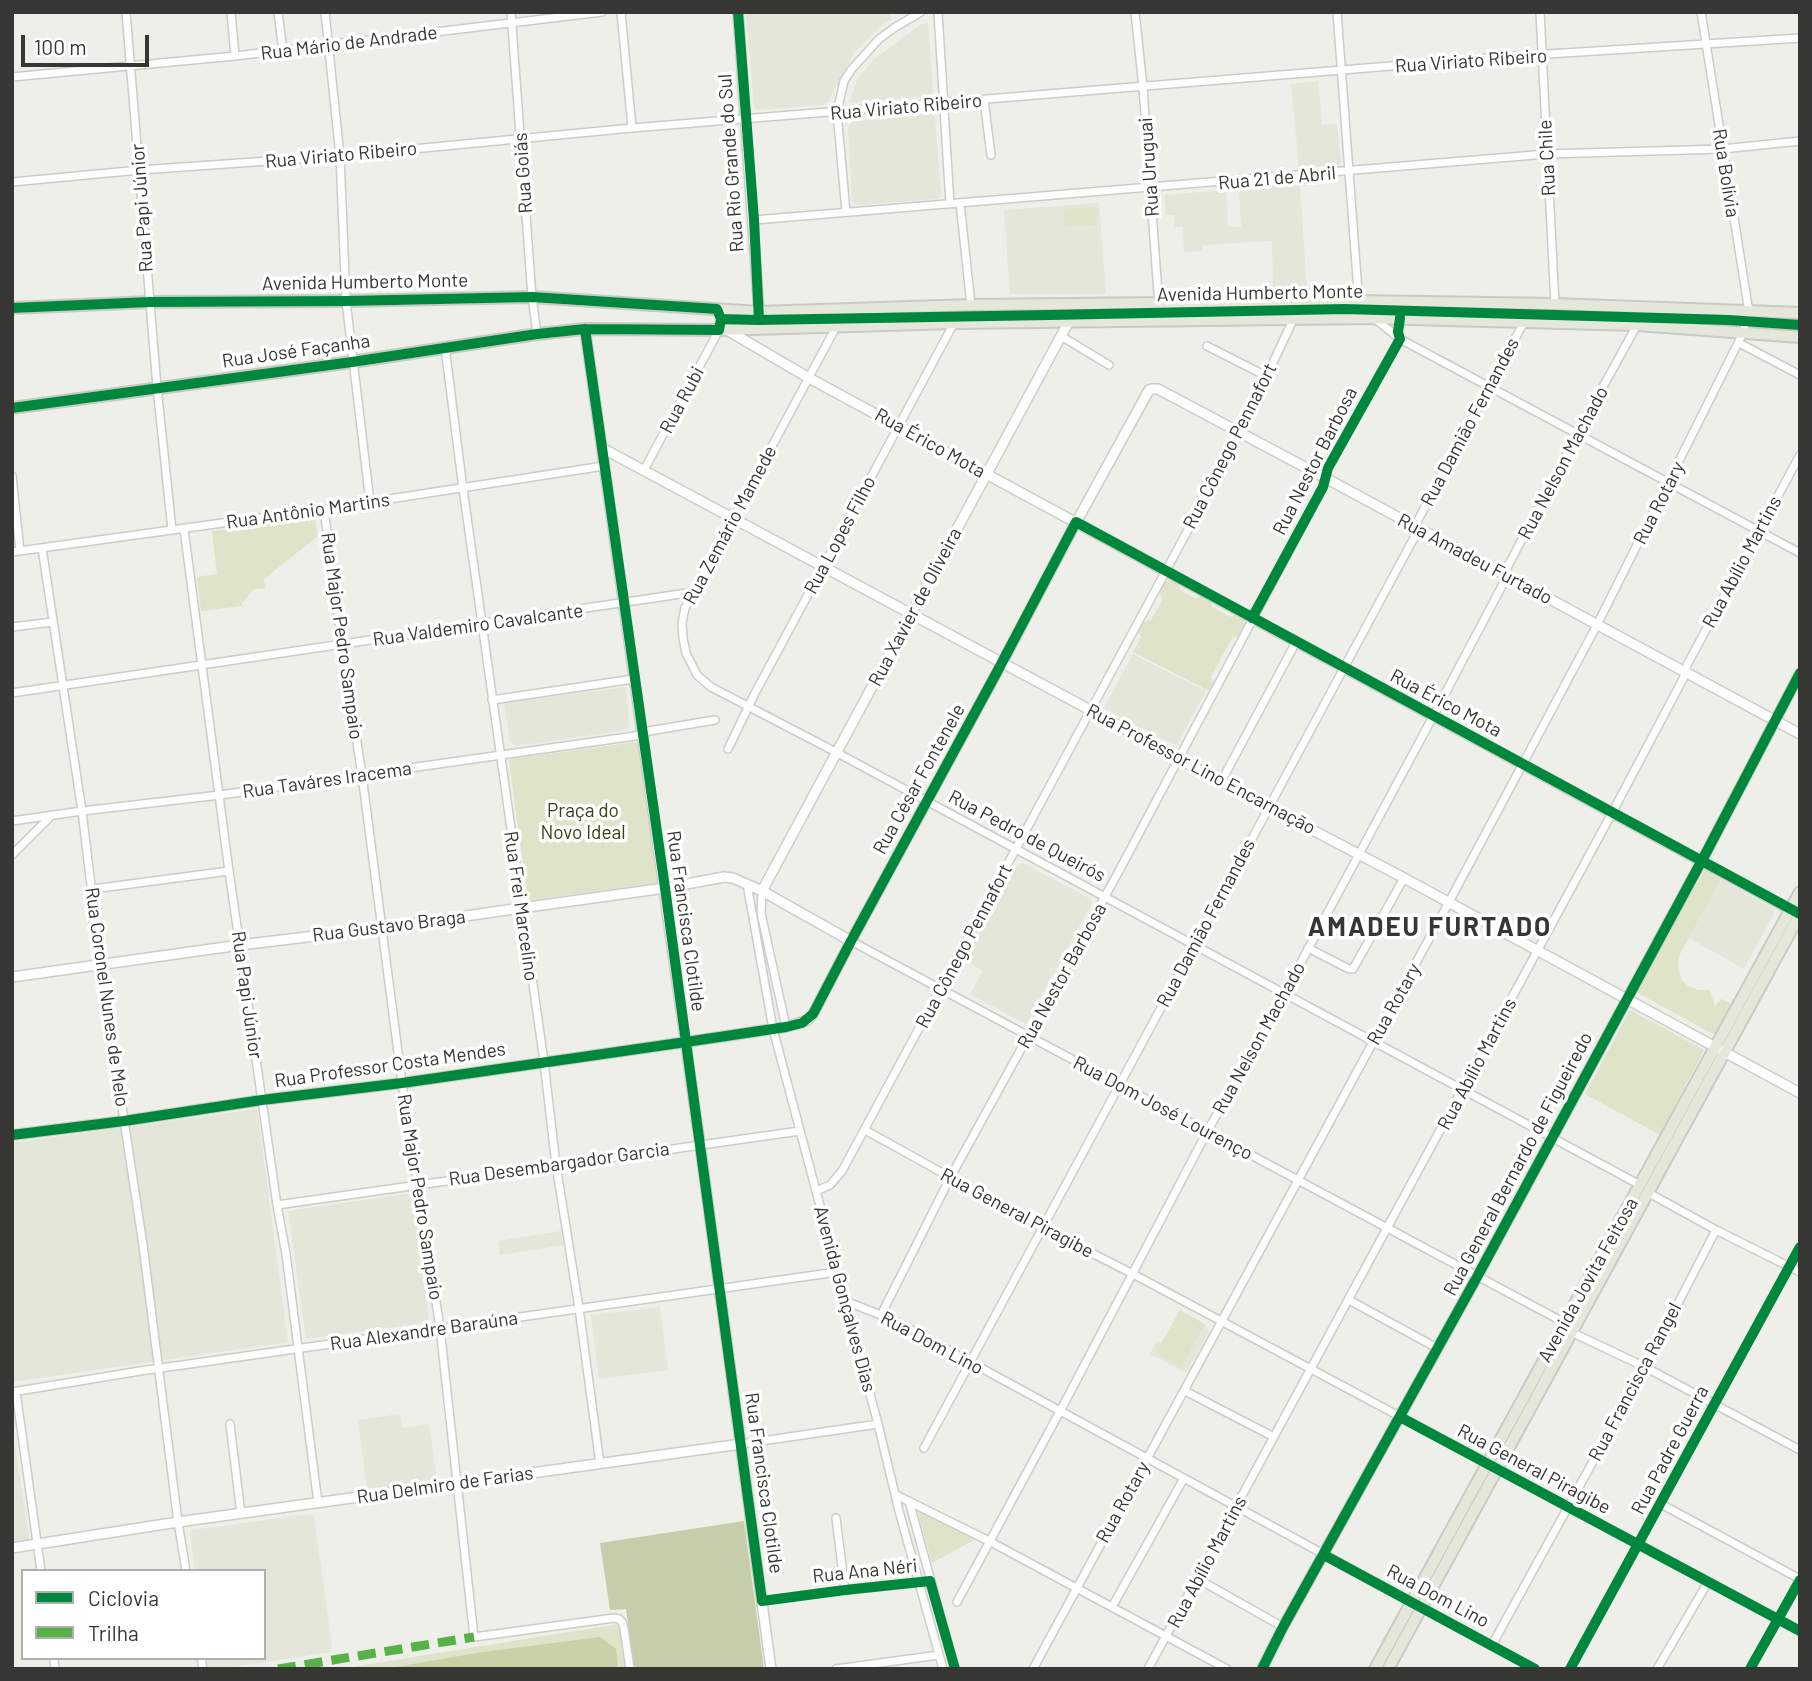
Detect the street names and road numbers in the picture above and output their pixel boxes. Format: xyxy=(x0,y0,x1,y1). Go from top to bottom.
street label: Rua Mário de Andrade xyxy=(259,21,439,65)
street label: Rua Viriato Ribeiro xyxy=(1394,44,1548,78)
street label: Rua Rio Grande do Sul xyxy=(713,73,749,253)
street label: Rua Viriato Ribeiro xyxy=(829,89,983,125)
street label: Rua Uruguai xyxy=(1134,117,1164,217)
street label: Rua Chile xyxy=(1534,119,1560,197)
street label: Rua Bolívia xyxy=(1708,127,1744,219)
street label: Rua Goiás xyxy=(509,132,537,214)
street label: Rua Viriato Ribeiro xyxy=(264,137,418,173)
street label: Rua Papi Júnior xyxy=(126,143,158,273)
street label: Rua 21 de Abril xyxy=(1217,161,1337,195)
street label: Avenida Humberto Monte xyxy=(262,269,468,295)
street label: Avenida Humberto Monte xyxy=(1157,280,1363,306)
street label: Rua José Façanha xyxy=(220,329,372,373)
street label: Rua Damião Fernandes xyxy=(1416,334,1524,510)
street label: Rua Cônego Pennafort xyxy=(1178,359,1282,533)
street label: Rua Rubi xyxy=(655,363,709,437)
street label: Rua Nestor Barbosa xyxy=(1268,383,1362,539)
street label: Rua Nelson Machado xyxy=(1513,383,1613,543)
street label: Rua Érico Mota xyxy=(871,403,989,483)
street label: Rua Zemário Mamede xyxy=(678,442,782,608)
street label: Rua Rotary xyxy=(1628,458,1690,548)
street label: Rua Lopes Filho xyxy=(799,472,881,598)
street label: Rua Antônio Martins xyxy=(225,488,391,534)
street label: Rua Abílio Martins xyxy=(1698,492,1786,632)
street label: Rua Amadeu Furtado xyxy=(1394,509,1556,609)
street label: Rua Xavier de Oliveira xyxy=(864,524,966,690)
street label: Rua Major Pedro Sampaio xyxy=(316,531,368,741)
street label: Rua Valdemiro Cavalcante xyxy=(371,599,585,651)
street label: Rua Érico Mota xyxy=(1386,664,1506,742)
street label: Rua Professor Lino Encarnação xyxy=(1083,699,1319,839)
street label: Rua César Fontenele xyxy=(868,700,970,858)
street label: Rua Taváres Iracema xyxy=(241,757,413,803)
street label: Rua Pedro de Queirós xyxy=(945,785,1109,887)
street label: Rua Francisca Clotilde xyxy=(662,829,710,1013)
street label: Rua Frei Marcelino xyxy=(499,830,543,982)
street label: Rua Damião Fernandes xyxy=(1152,835,1260,1011)
street label: Rua Cônego Pennafort xyxy=(911,860,1017,1032)
street label: Rua Coronel Nunes de Melo xyxy=(80,886,134,1108)
street label: Rua Nestor Barbosa xyxy=(1013,899,1111,1053)
street label: Rua Gustavo Braga xyxy=(311,905,467,947)
street label: Rua Papi Júnior xyxy=(227,930,267,1060)
street label: Rua Nelson Machado xyxy=(1208,958,1310,1118)
street label: Rua Rotary xyxy=(1362,959,1426,1049)
street label: Rua Abílio Martins xyxy=(1433,994,1521,1134)
street label: Rua General Bernardo de Figueiredo xyxy=(1439,1028,1597,1300)
street label: Rua Professor Costa Mendes xyxy=(273,1037,507,1093)
street label: Rua Dom José Lourenço xyxy=(1069,1051,1257,1165)
street label: Rua Major Pedro Sampaio xyxy=(392,1092,448,1302)
street label: Rua Desembargador Garcia xyxy=(447,1137,671,1191)
street label: Rua General Piragibe xyxy=(937,1163,1097,1263)
street label: Avenida Jovita Feitosa xyxy=(1533,1194,1643,1366)
street label: Avenida Gonçalves Dias xyxy=(809,1203,881,1395)
street label: Rua Francisca Rangel xyxy=(1584,1299,1686,1465)
street label: Rua Dom Lino xyxy=(877,1306,987,1380)
street label: Rua Alexandre Baraúna xyxy=(329,1307,519,1355)
street label: Rua Padre Guerra xyxy=(1626,1382,1714,1518)
street label: Rua Francisca Clotilde xyxy=(740,1391,788,1575)
street label: Rua General Piragibe xyxy=(1454,1419,1614,1519)
street label: Rua Rotary xyxy=(1091,1457,1155,1547)
street label: Rua Delmiro de Farias xyxy=(355,1461,535,1509)
street label: Rua Abílio Martins xyxy=(1163,1492,1251,1632)
street label: Rua Ana Néri xyxy=(811,1554,919,1588)
street label: Rua Dom Lino xyxy=(1383,1559,1493,1633)

